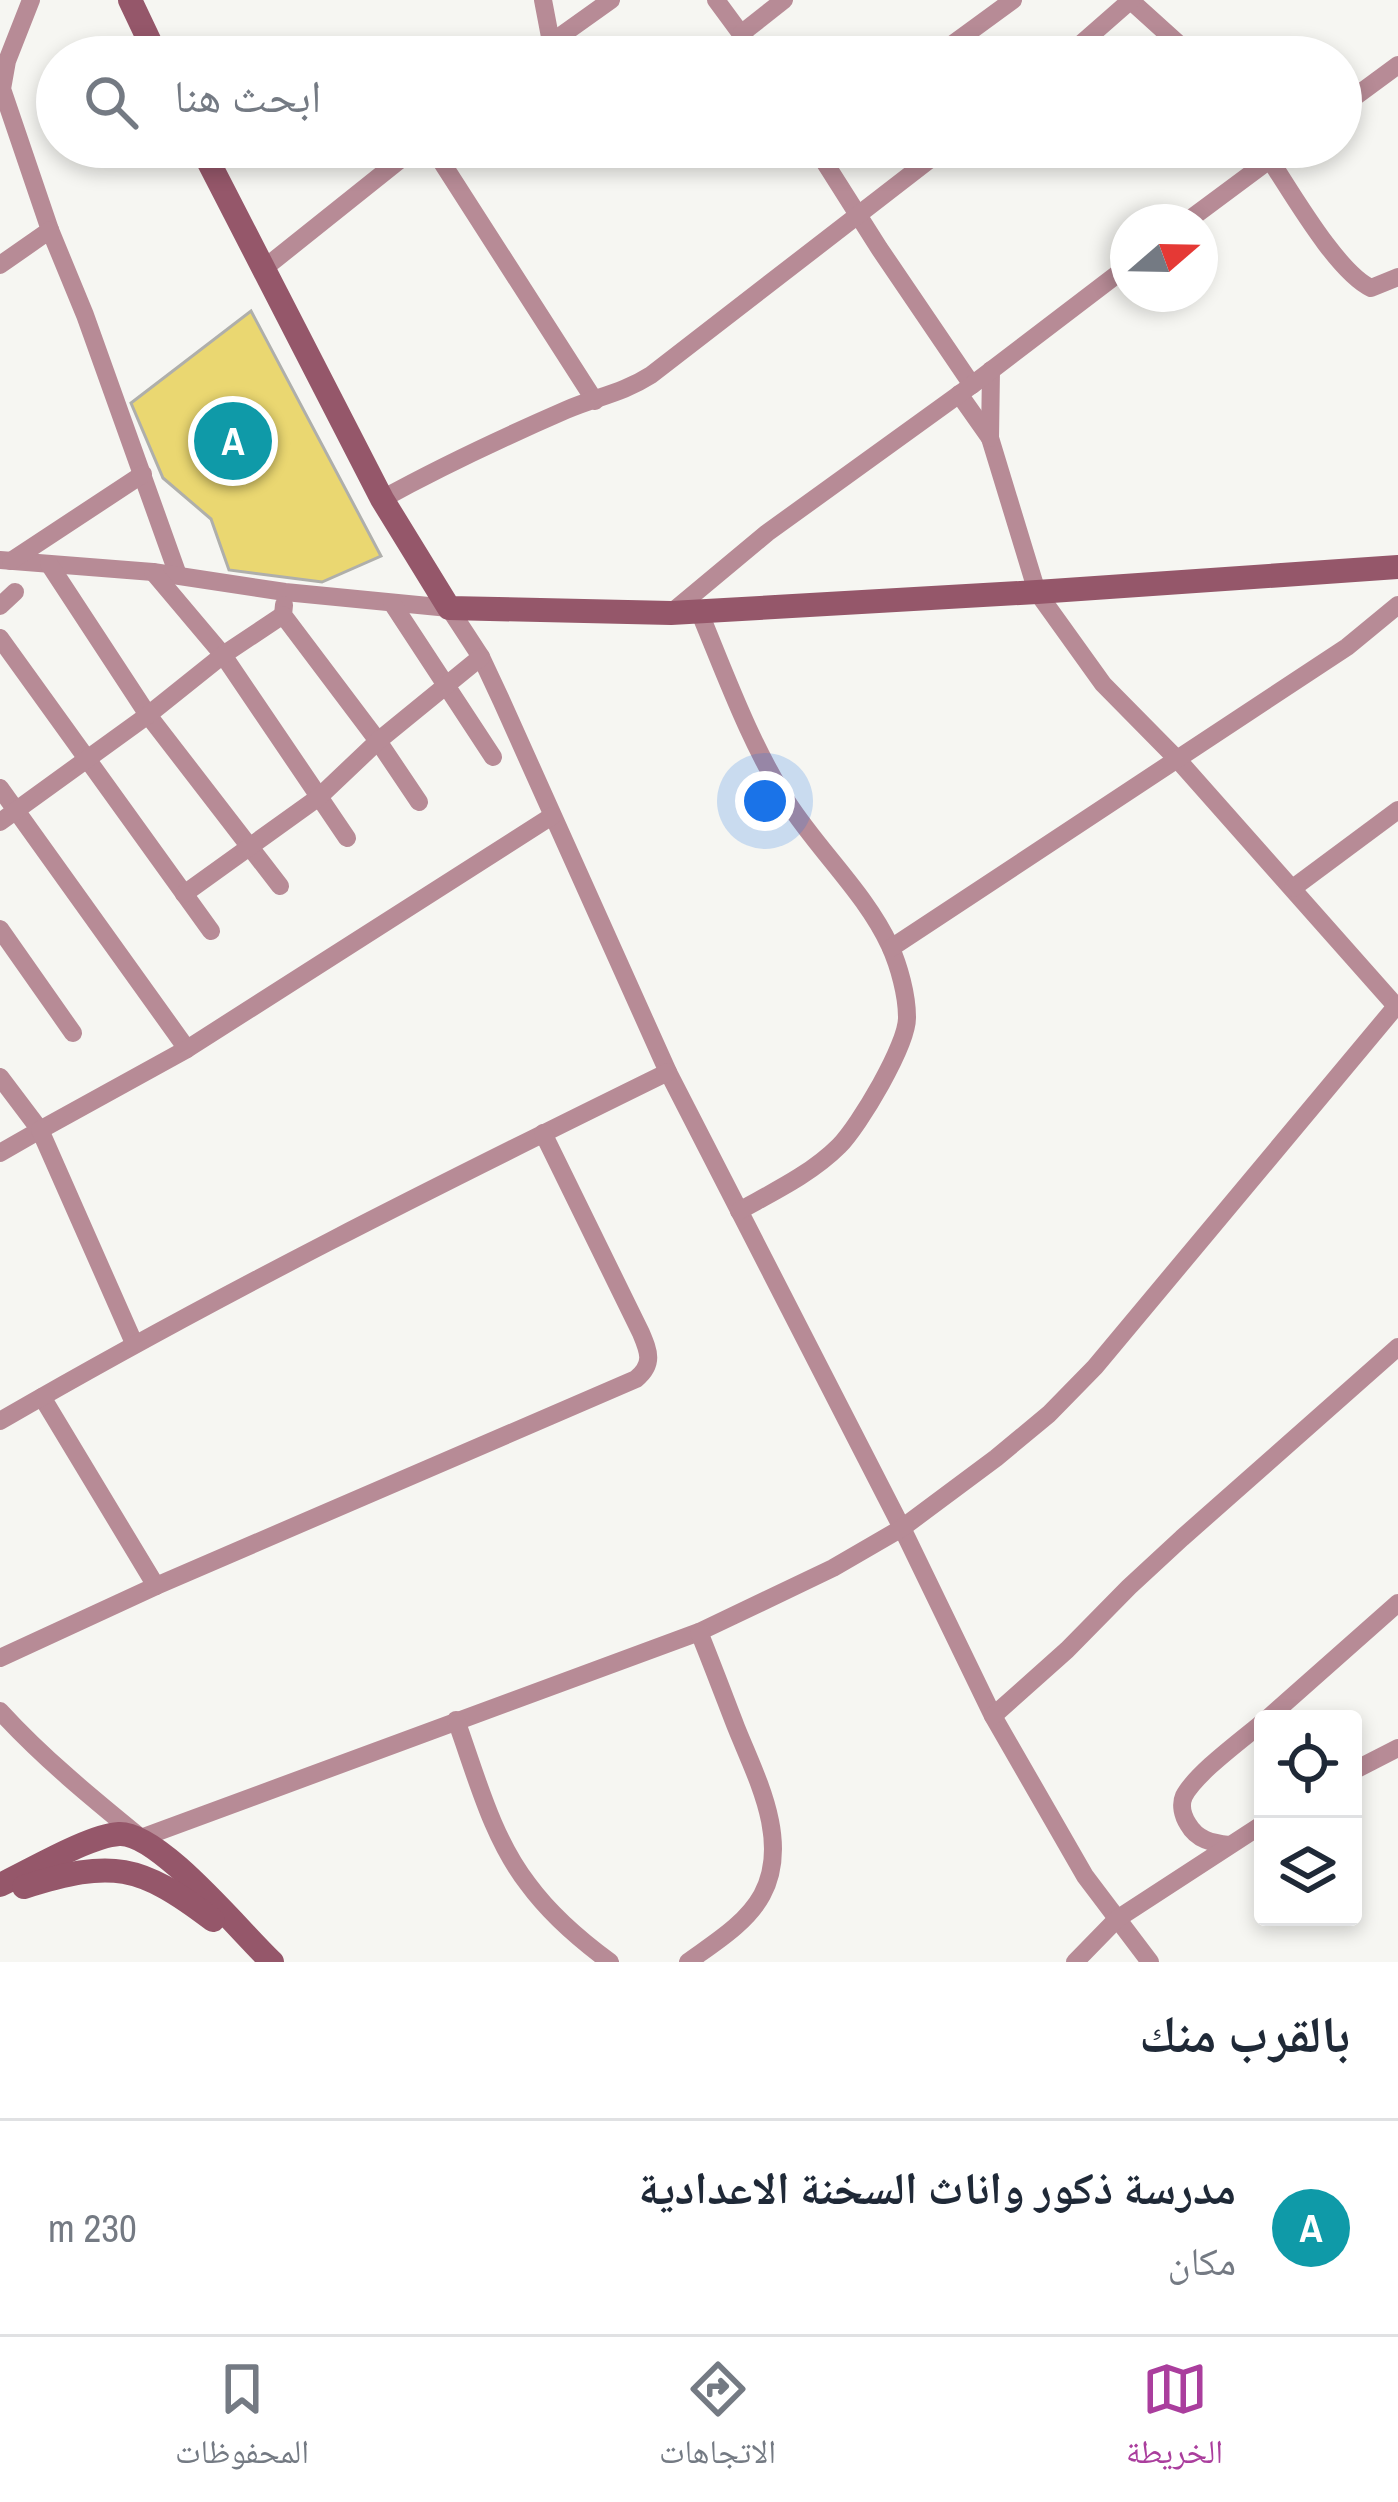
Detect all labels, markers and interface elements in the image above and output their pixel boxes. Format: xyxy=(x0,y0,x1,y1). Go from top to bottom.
search box xyxy=(36,36,1362,168)
text: ابحث هنا xyxy=(174,65,321,126)
icon: search xyxy=(78,69,144,135)
north arrow xyxy=(1110,204,1218,312)
pin: A xyxy=(194,396,272,486)
your location xyxy=(735,771,795,831)
map controls xyxy=(1254,1710,1362,1926)
button: locate xyxy=(1254,1710,1362,1818)
button: layers xyxy=(1254,1818,1362,1926)
text: بالقرب منك xyxy=(1139,1999,1350,2068)
text: مدرسة ذكور واناث السخنة الاعدادية xyxy=(638,2157,1236,2218)
text: 230 m xyxy=(48,2202,137,2254)
text: A xyxy=(1299,2202,1323,2254)
text: مكان xyxy=(1168,2235,1236,2287)
tab: المحفوظات xyxy=(175,2356,309,2484)
tab: الاتجاهات xyxy=(659,2356,776,2484)
tab: الخريطة xyxy=(1126,2356,1223,2484)

